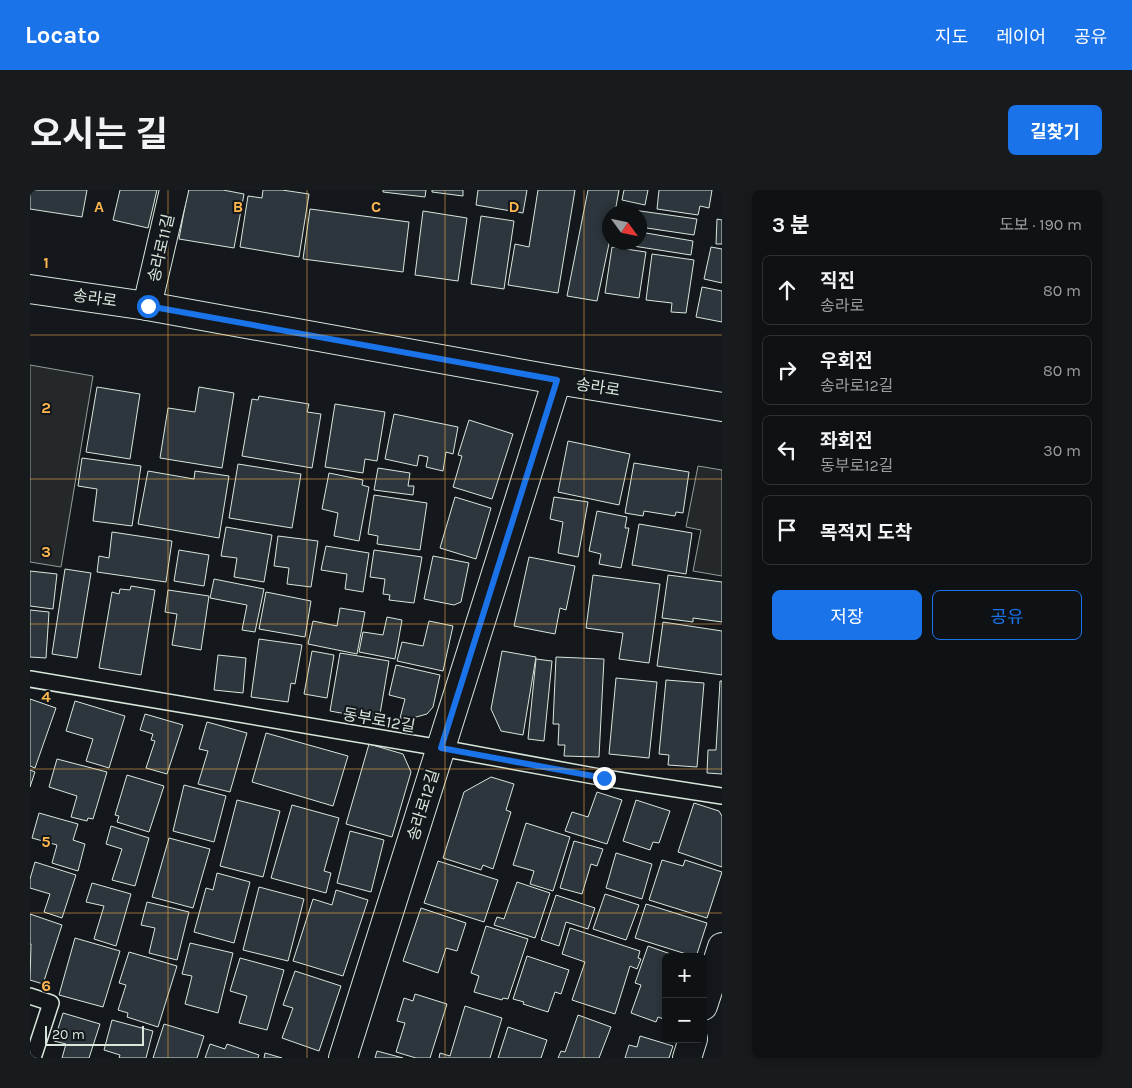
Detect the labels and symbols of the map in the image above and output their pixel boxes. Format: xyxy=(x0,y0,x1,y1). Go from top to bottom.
text: A xyxy=(94,197,104,216)
text: B xyxy=(233,197,243,216)
text: C xyxy=(371,197,381,216)
text: D xyxy=(509,197,520,216)
north arrow xyxy=(602,205,647,250)
street label: 송라로11길 xyxy=(144,212,178,284)
text: 1 xyxy=(43,253,49,272)
street label: 송라로 xyxy=(72,286,118,311)
route start xyxy=(137,295,160,318)
street label: 송라로 xyxy=(575,374,622,400)
text: 2 xyxy=(41,398,51,417)
text: 3 xyxy=(41,542,51,561)
text: 4 xyxy=(41,687,51,706)
street label: 동부로12길 xyxy=(341,704,417,736)
street label: 송라로12길 xyxy=(403,767,443,843)
route end xyxy=(593,767,616,790)
text: 5 xyxy=(41,832,51,851)
text: 6 xyxy=(41,976,51,995)
scale bar xyxy=(45,1023,144,1046)

